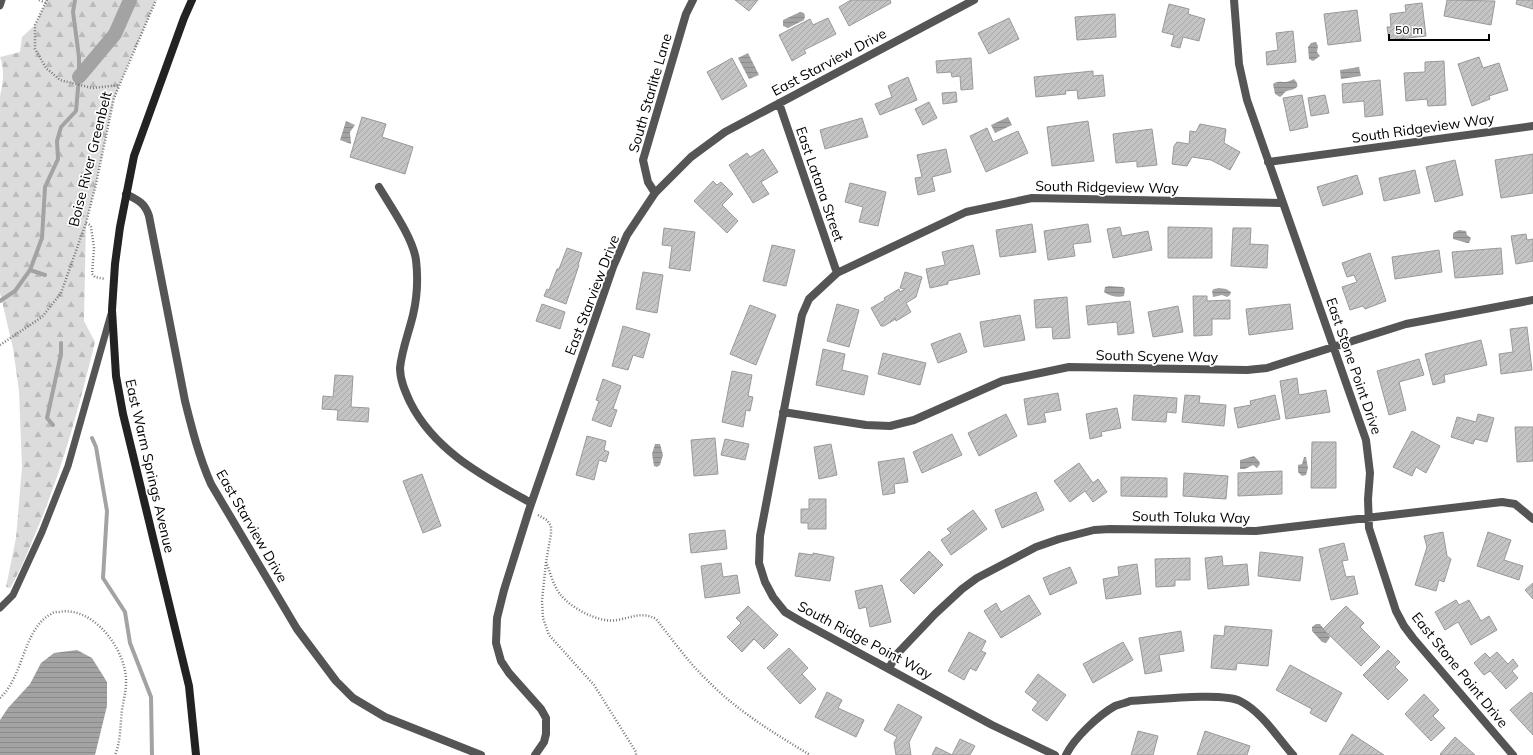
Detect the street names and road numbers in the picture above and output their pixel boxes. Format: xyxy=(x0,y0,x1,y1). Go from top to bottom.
street label: East Starview Drive xyxy=(769,24,889,100)
street label: South Starlite Lane xyxy=(624,31,676,155)
street label: Boise River Greenbelt xyxy=(64,89,116,228)
street label: South Ridgeview Way xyxy=(1351,109,1496,147)
street label: East Latana Street xyxy=(792,124,848,244)
street label: South Ridgeview Way xyxy=(1035,177,1179,197)
street label: East Starview Drive xyxy=(561,232,623,358)
street label: East Stone Point Drive xyxy=(1322,295,1386,437)
street label: South Scyene Way xyxy=(1096,346,1219,366)
street label: East Warm Springs Avenue xyxy=(121,377,179,555)
street label: East Starview Drive xyxy=(212,466,292,586)
street label: South Toluka Way xyxy=(1132,507,1251,527)
street label: South Ridge Point Way xyxy=(795,597,936,683)
street label: East Stone Point Drive xyxy=(1408,609,1512,731)

